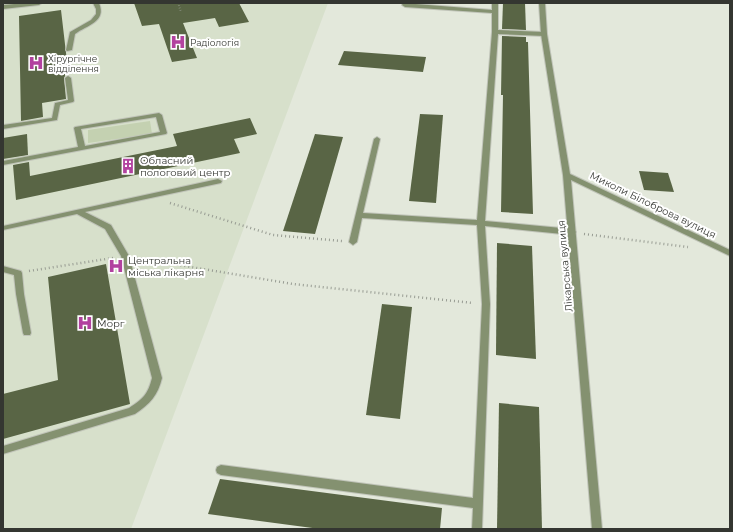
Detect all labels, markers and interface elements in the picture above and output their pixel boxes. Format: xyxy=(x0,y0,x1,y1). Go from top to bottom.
hospital icon: Радіологія xyxy=(169,33,187,51)
place label: Радіологія xyxy=(190,37,239,48)
place label: Хірургічне відділення xyxy=(48,53,99,74)
hospital icon: Хірургічне відділення xyxy=(27,54,45,72)
place label: Обласний пологовий центр xyxy=(140,154,231,179)
building icon: Обласний пологовий центр xyxy=(119,157,137,175)
street label: Миколи Білоброва вулиця xyxy=(588,169,718,241)
street label: Лікарська вулиця xyxy=(555,220,575,312)
place label: Центральна міська лікарня xyxy=(128,254,204,279)
hospital icon: Центральна міська лікарня xyxy=(107,257,125,275)
hospital icon: Морг xyxy=(76,314,94,332)
place label: Морг xyxy=(97,317,125,330)

